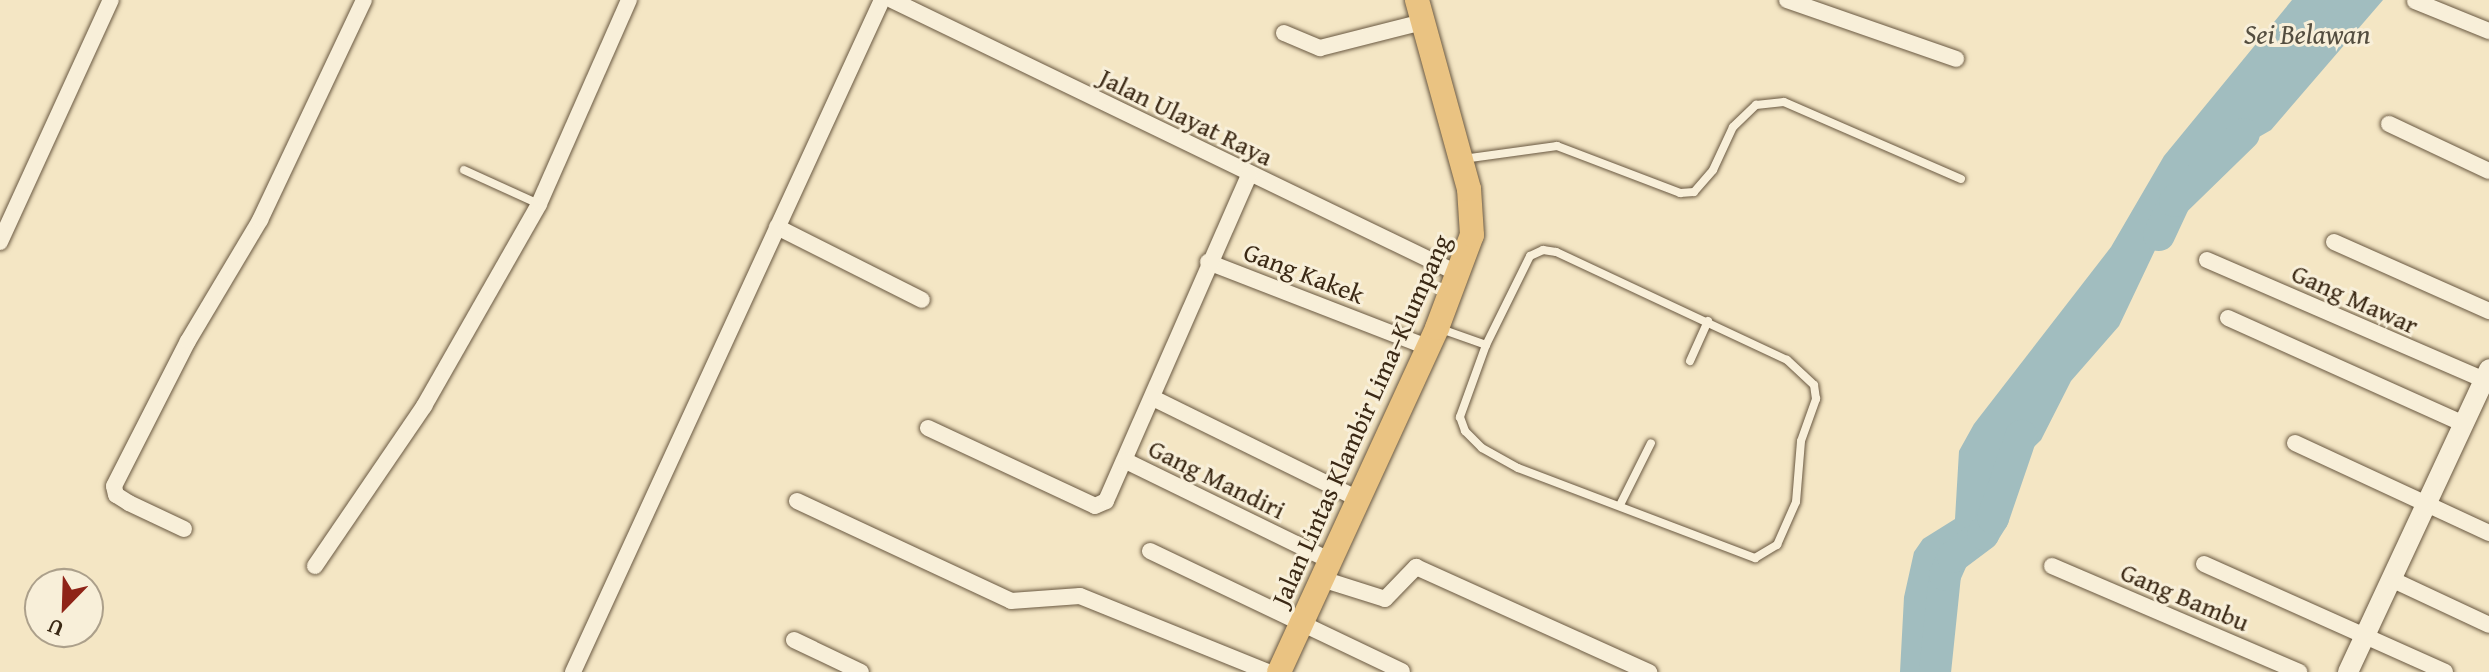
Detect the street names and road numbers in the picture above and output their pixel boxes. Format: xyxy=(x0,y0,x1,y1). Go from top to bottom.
street label: Jalan Ulayat Raya xyxy=(1094,62,1278,172)
street label: Jalan Lintas Klambir Lima–Klumpang xyxy=(1265,229,1457,611)
street label: Gang Kakek xyxy=(1239,236,1369,310)
street label: Gang Mawar xyxy=(2287,257,2423,341)
street label: Gang Mandiri xyxy=(1144,432,1290,526)
street label: Gang Bambu xyxy=(2116,556,2254,638)

